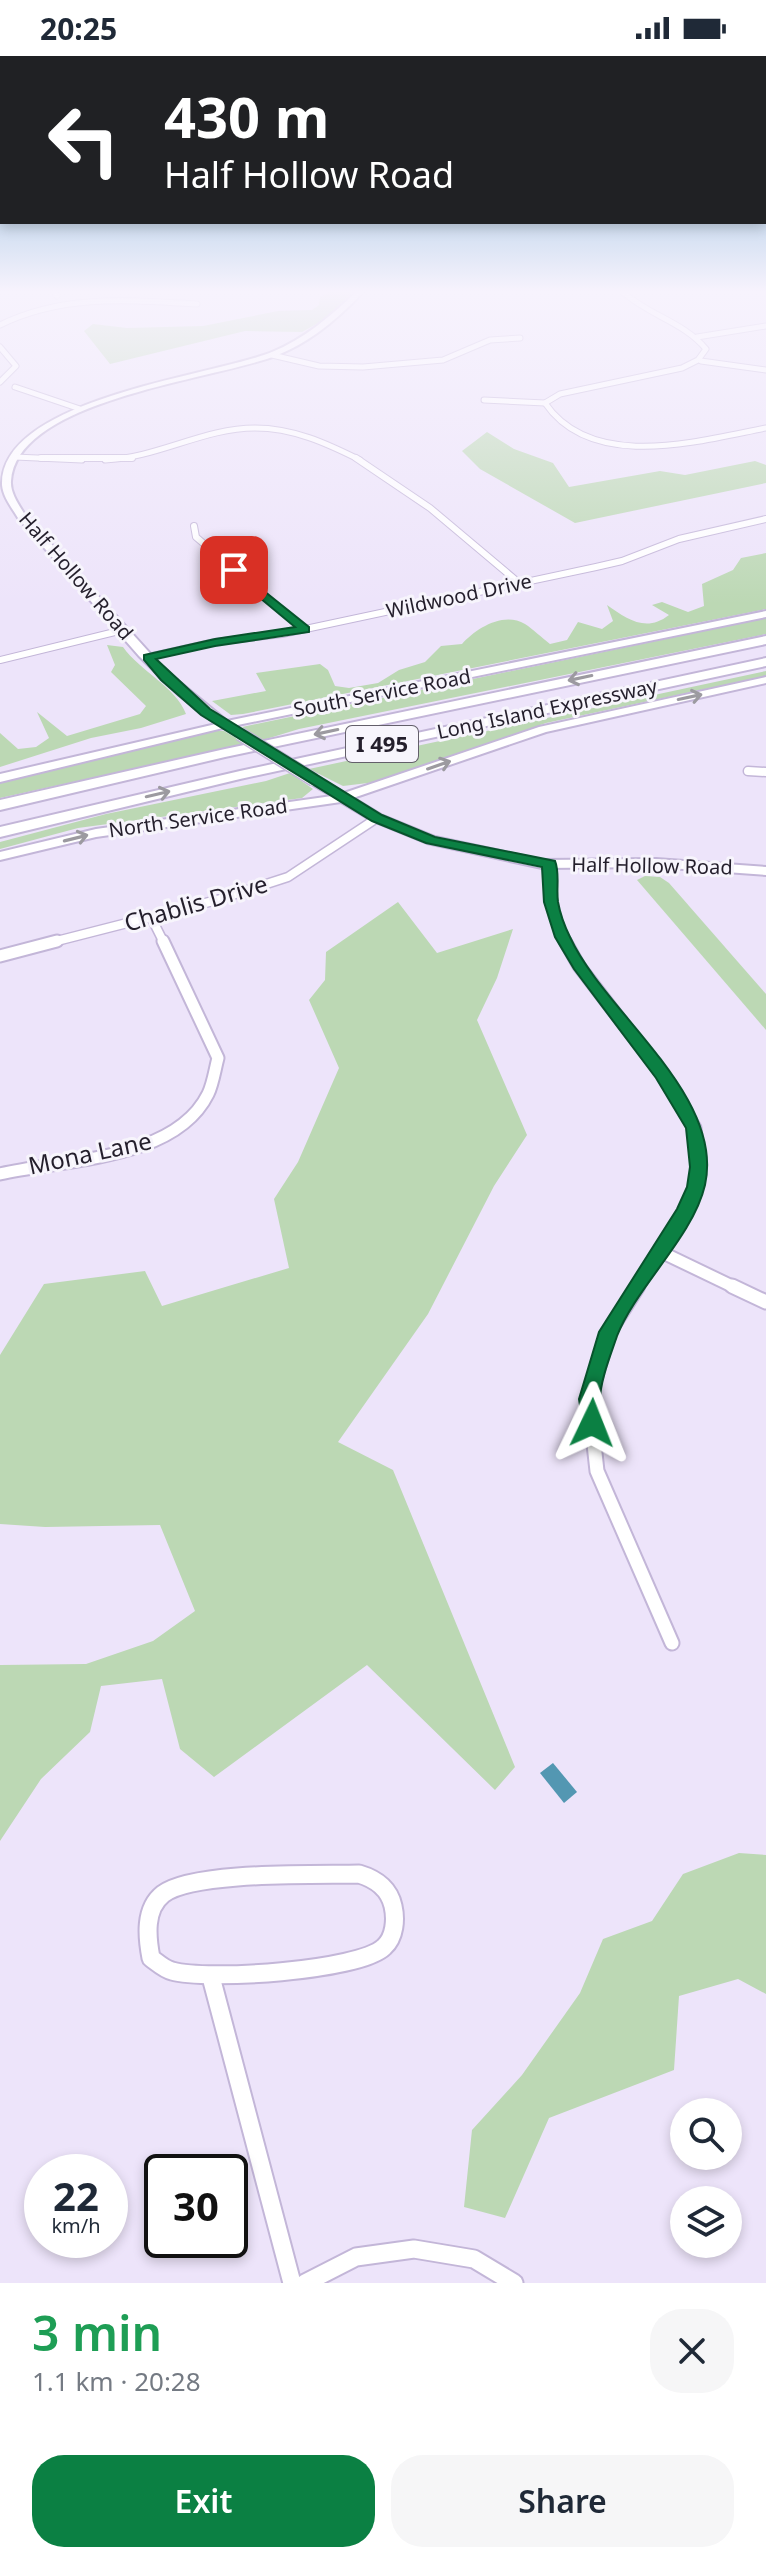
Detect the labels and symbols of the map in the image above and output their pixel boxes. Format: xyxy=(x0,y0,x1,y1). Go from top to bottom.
street label: Half Hollow Road xyxy=(13,506,139,645)
pin xyxy=(200,536,268,604)
street label: Wildwood Drive xyxy=(384,567,534,624)
street label: South Service Road xyxy=(291,662,473,723)
street label: Long Island Expressway xyxy=(434,672,660,745)
one-way arrow xyxy=(568,672,593,687)
one-way arrow xyxy=(676,689,702,704)
one-way arrow xyxy=(313,725,339,740)
road number: I 495 xyxy=(346,726,418,762)
one-way arrow xyxy=(426,756,451,771)
one-way arrow xyxy=(144,786,170,801)
street label: North Service Road xyxy=(107,792,289,843)
one-way arrow xyxy=(62,830,88,845)
street label: Half Hollow Road xyxy=(571,851,733,880)
street label: Chablis Drive xyxy=(120,866,271,939)
street label: Mona Lane xyxy=(25,1123,154,1182)
position arrow xyxy=(550,1381,634,1465)
speed limit sign: 30 xyxy=(144,2154,248,2258)

